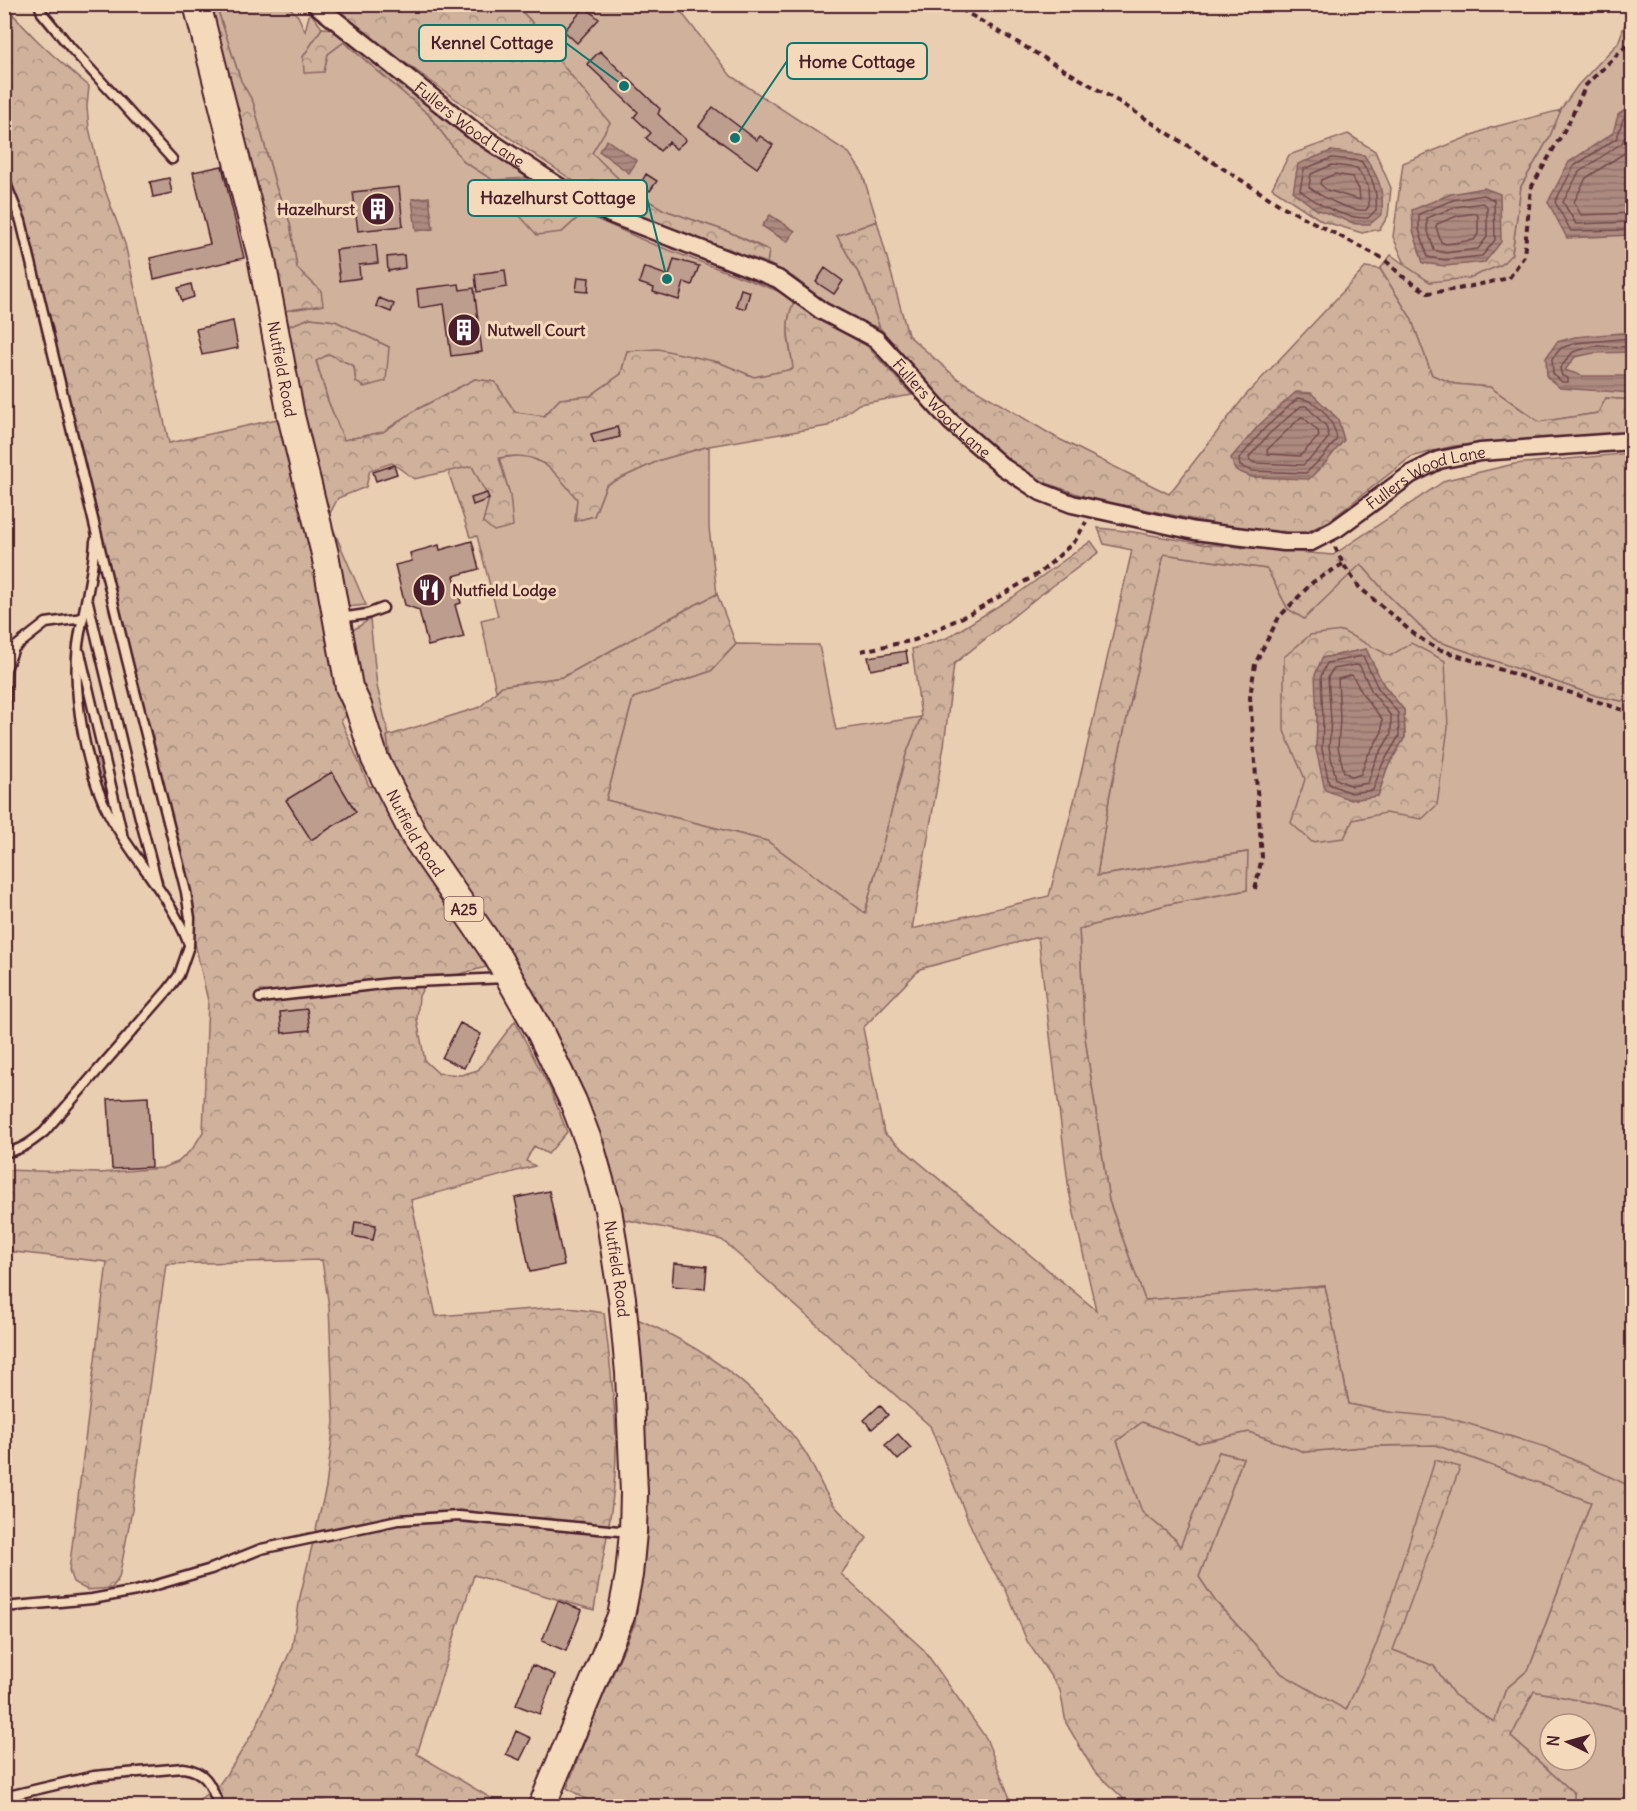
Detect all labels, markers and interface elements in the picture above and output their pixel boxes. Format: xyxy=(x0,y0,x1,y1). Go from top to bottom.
callout: Kennel Cottage xyxy=(419,25,566,61)
text: Kennel Cottage xyxy=(431,31,554,54)
callout: Home Cottage xyxy=(787,43,927,79)
text: Home Cottage xyxy=(799,50,916,73)
street label: Fullers Wood Lane xyxy=(410,77,529,171)
callout: Hazelhurst Cottage xyxy=(468,180,647,216)
text: Hazelhurst Cottage xyxy=(480,186,636,209)
building icon: Hazelhurst xyxy=(360,191,396,227)
place label: Hazelhurst xyxy=(277,199,356,219)
building icon: Nutwell Court xyxy=(446,312,482,348)
street label: Nutfield Road xyxy=(263,319,301,419)
place label: Nutwell Court xyxy=(487,320,586,340)
street label: Fullers Wood Lane xyxy=(888,354,995,462)
street label: Fullers Wood Lane xyxy=(1362,442,1486,514)
restaurant icon: Nutfield Lodge xyxy=(411,572,447,608)
place label: Nutfield Lodge xyxy=(452,580,557,601)
street label: Nutfield Road xyxy=(382,786,449,880)
road number: A25 xyxy=(444,897,484,921)
street label: Nutfield Road xyxy=(600,1219,634,1318)
north arrow xyxy=(1538,1712,1598,1772)
text: N xyxy=(1543,1734,1564,1747)

